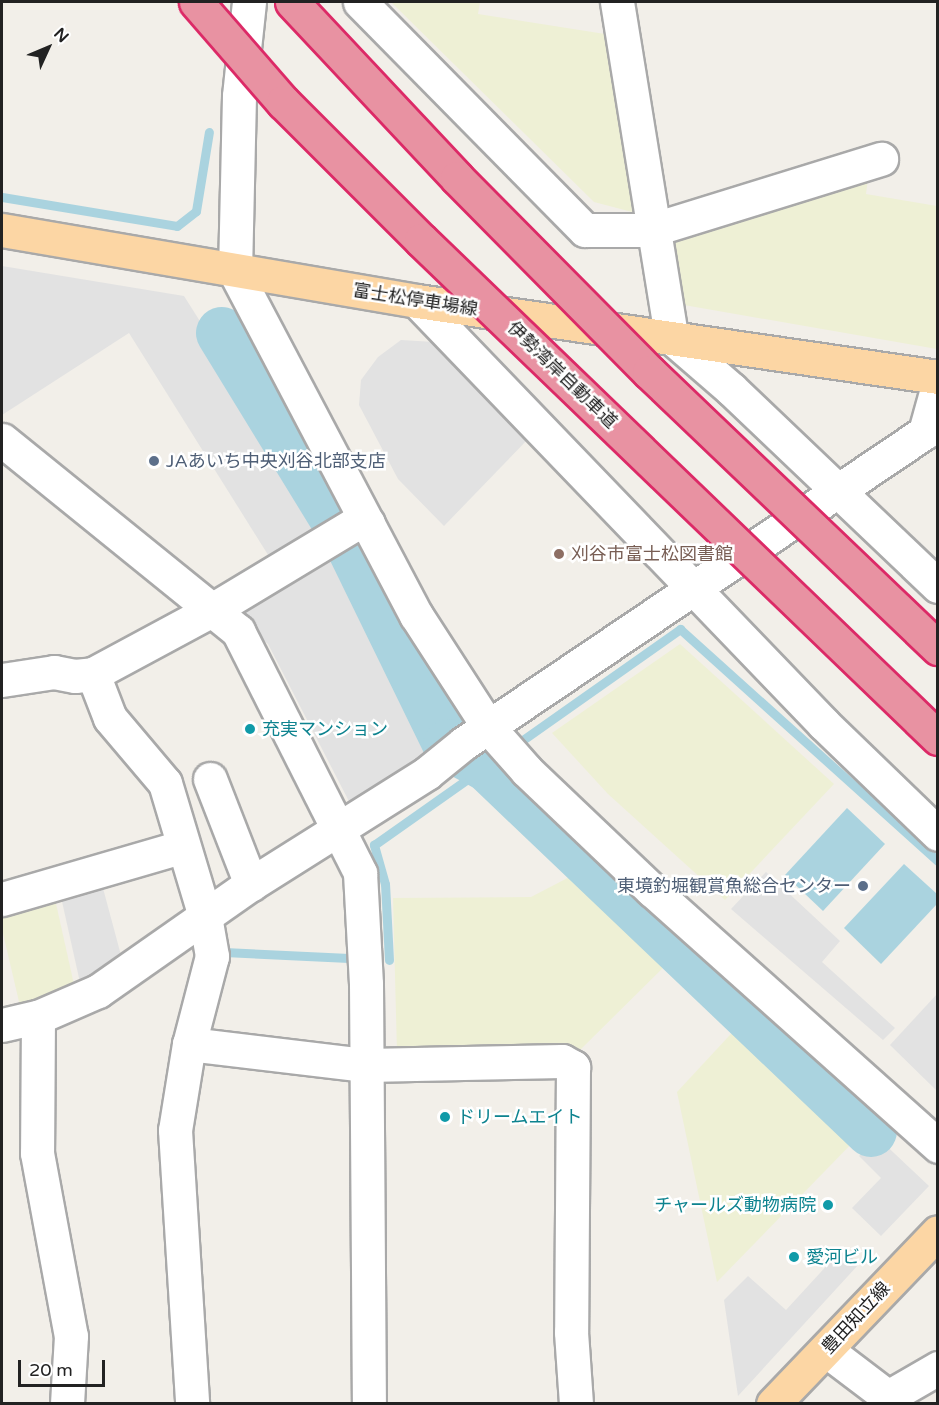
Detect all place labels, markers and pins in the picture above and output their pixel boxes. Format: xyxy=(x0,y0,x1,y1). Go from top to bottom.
place label: JAあいち中央刈谷北部支店 xyxy=(166,450,386,472)
marker: JAあいち中央刈谷北部支店 xyxy=(147,454,161,468)
place label: 刈谷市富士松図書館 xyxy=(571,543,733,565)
marker: 刈谷市富士松図書館 xyxy=(552,547,566,561)
place label: 充実マンション xyxy=(262,718,388,740)
marker: 充実マンション xyxy=(243,722,257,736)
place label: 東境釣堀観賞魚総合センター xyxy=(617,875,851,897)
marker: 東境釣堀観賞魚総合センター xyxy=(856,879,870,893)
place label: ドリームエイト xyxy=(457,1106,583,1128)
marker: ドリームエイト xyxy=(438,1110,452,1124)
place label: チャールズ動物病院 xyxy=(654,1194,816,1216)
marker: チャールズ動物病院 xyxy=(821,1198,835,1212)
place label: 愛河ビル xyxy=(806,1246,878,1268)
marker: 愛河ビル xyxy=(787,1250,801,1264)

